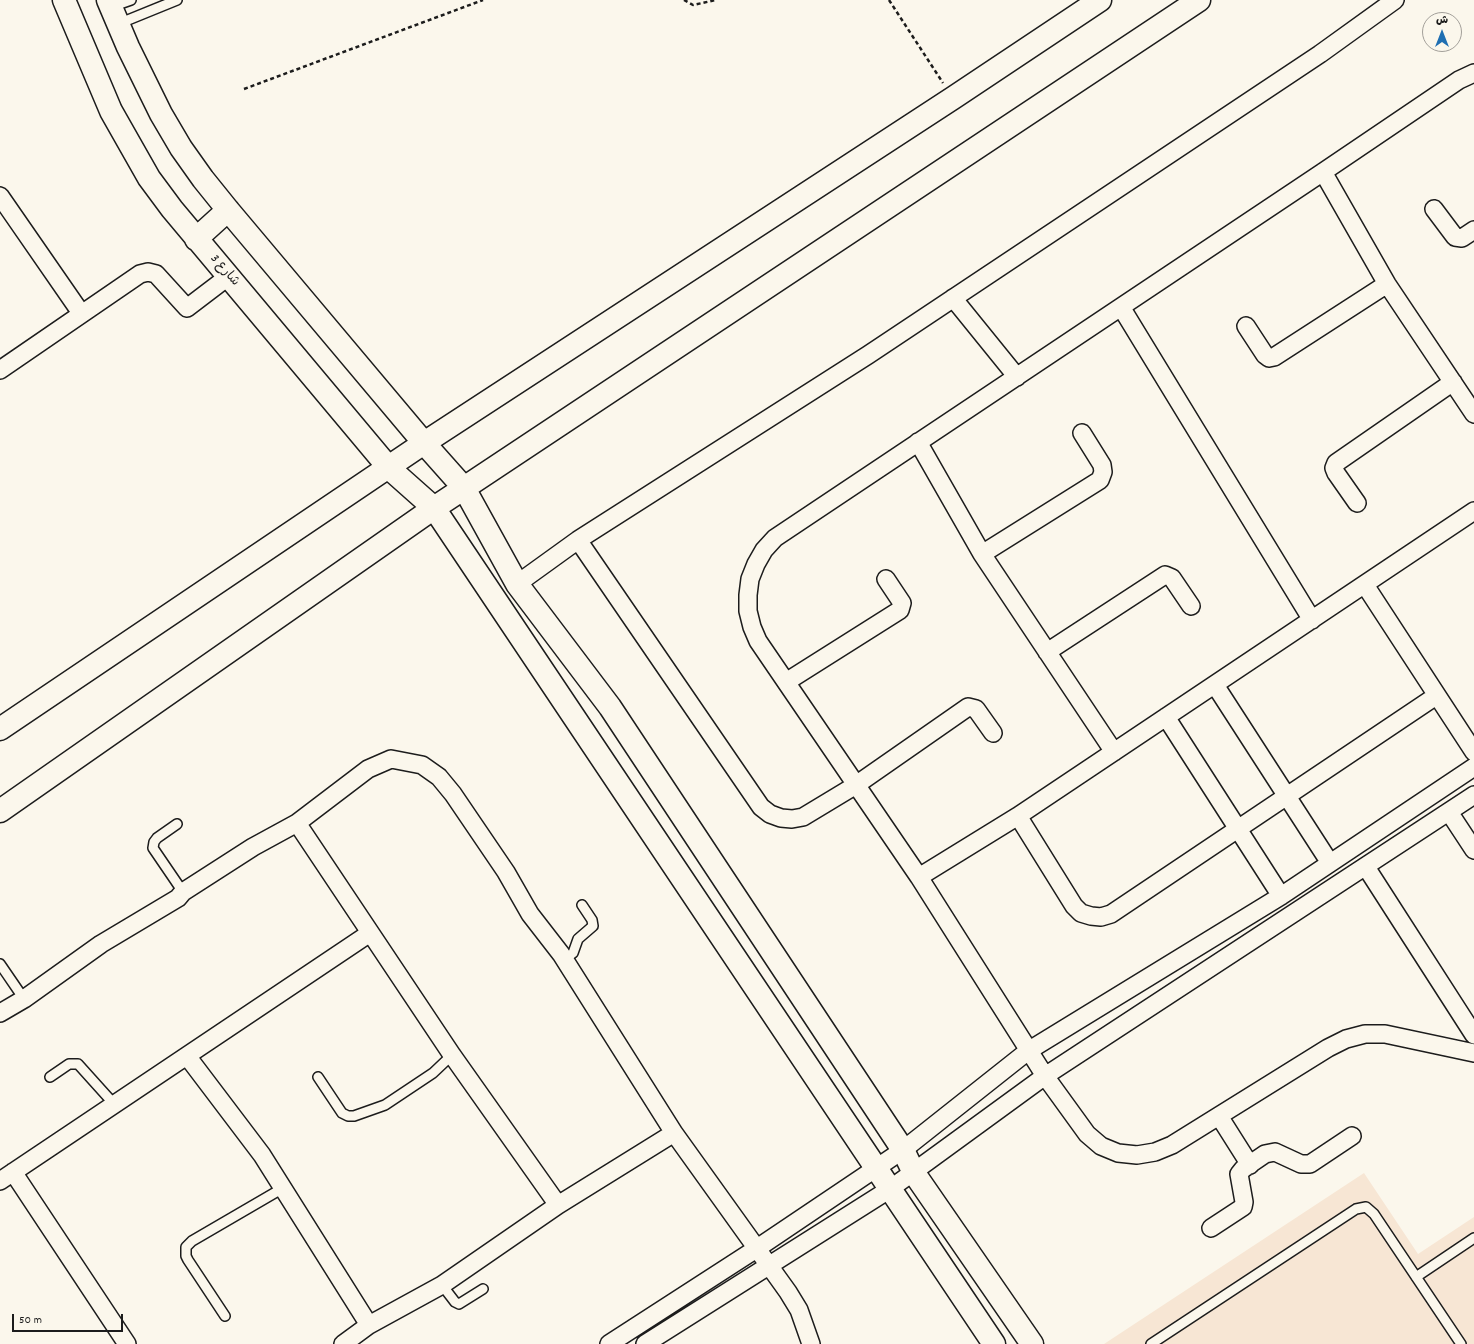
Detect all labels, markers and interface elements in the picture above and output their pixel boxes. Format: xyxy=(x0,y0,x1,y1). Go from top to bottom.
north arrow xyxy=(1422,12,1462,52)
text: ش xyxy=(1436,13,1448,29)
street label: شارع 3 xyxy=(206,252,242,290)
scale bar xyxy=(14,1306,125,1332)
text: 50 m xyxy=(19,1312,42,1329)

